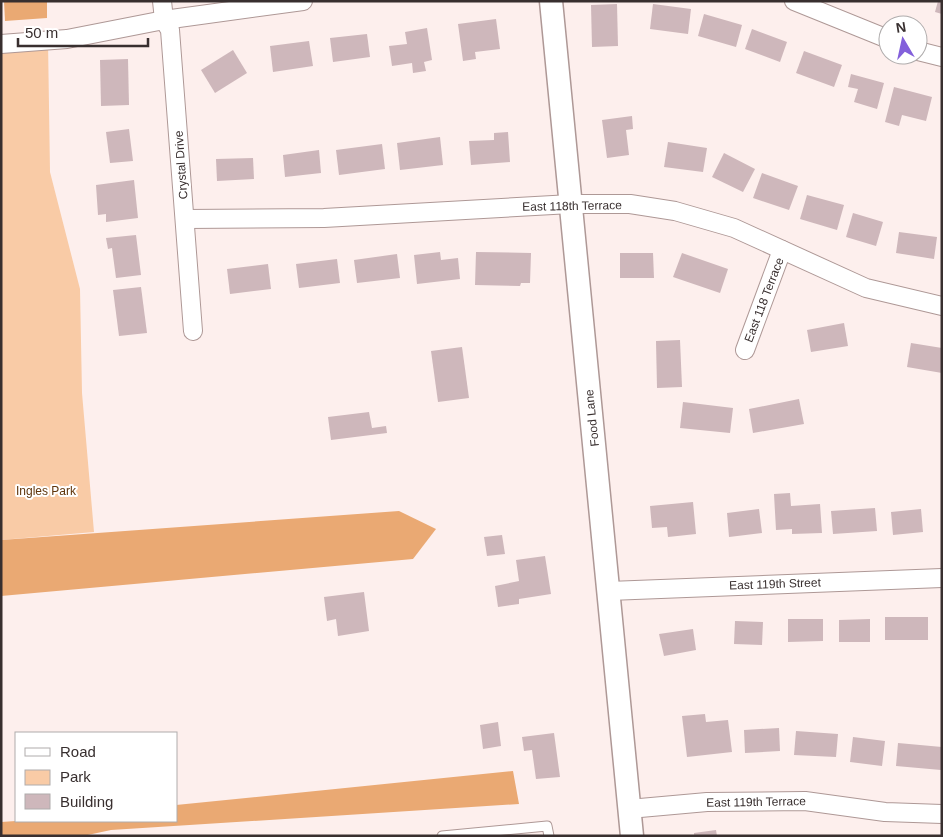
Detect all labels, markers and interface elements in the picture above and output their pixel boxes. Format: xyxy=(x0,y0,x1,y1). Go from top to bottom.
scale bar xyxy=(18,15,148,47)
north arrow xyxy=(878,15,928,65)
text: N xyxy=(895,18,907,36)
text: 50 m xyxy=(25,24,58,41)
street label: Crystal Drive xyxy=(172,130,190,200)
street label: East 118th Terrace xyxy=(522,198,622,214)
street label: East 118 Terrace xyxy=(741,255,787,344)
street label: Food Lane xyxy=(582,388,602,447)
park label: Ingles Park xyxy=(16,484,77,498)
street label: East 119th Street xyxy=(729,575,822,593)
legend xyxy=(15,732,178,822)
text: Road xyxy=(60,743,96,760)
text: Park xyxy=(60,768,91,785)
text: Building xyxy=(60,793,113,810)
street label: East 119th Terrace xyxy=(706,794,806,810)

